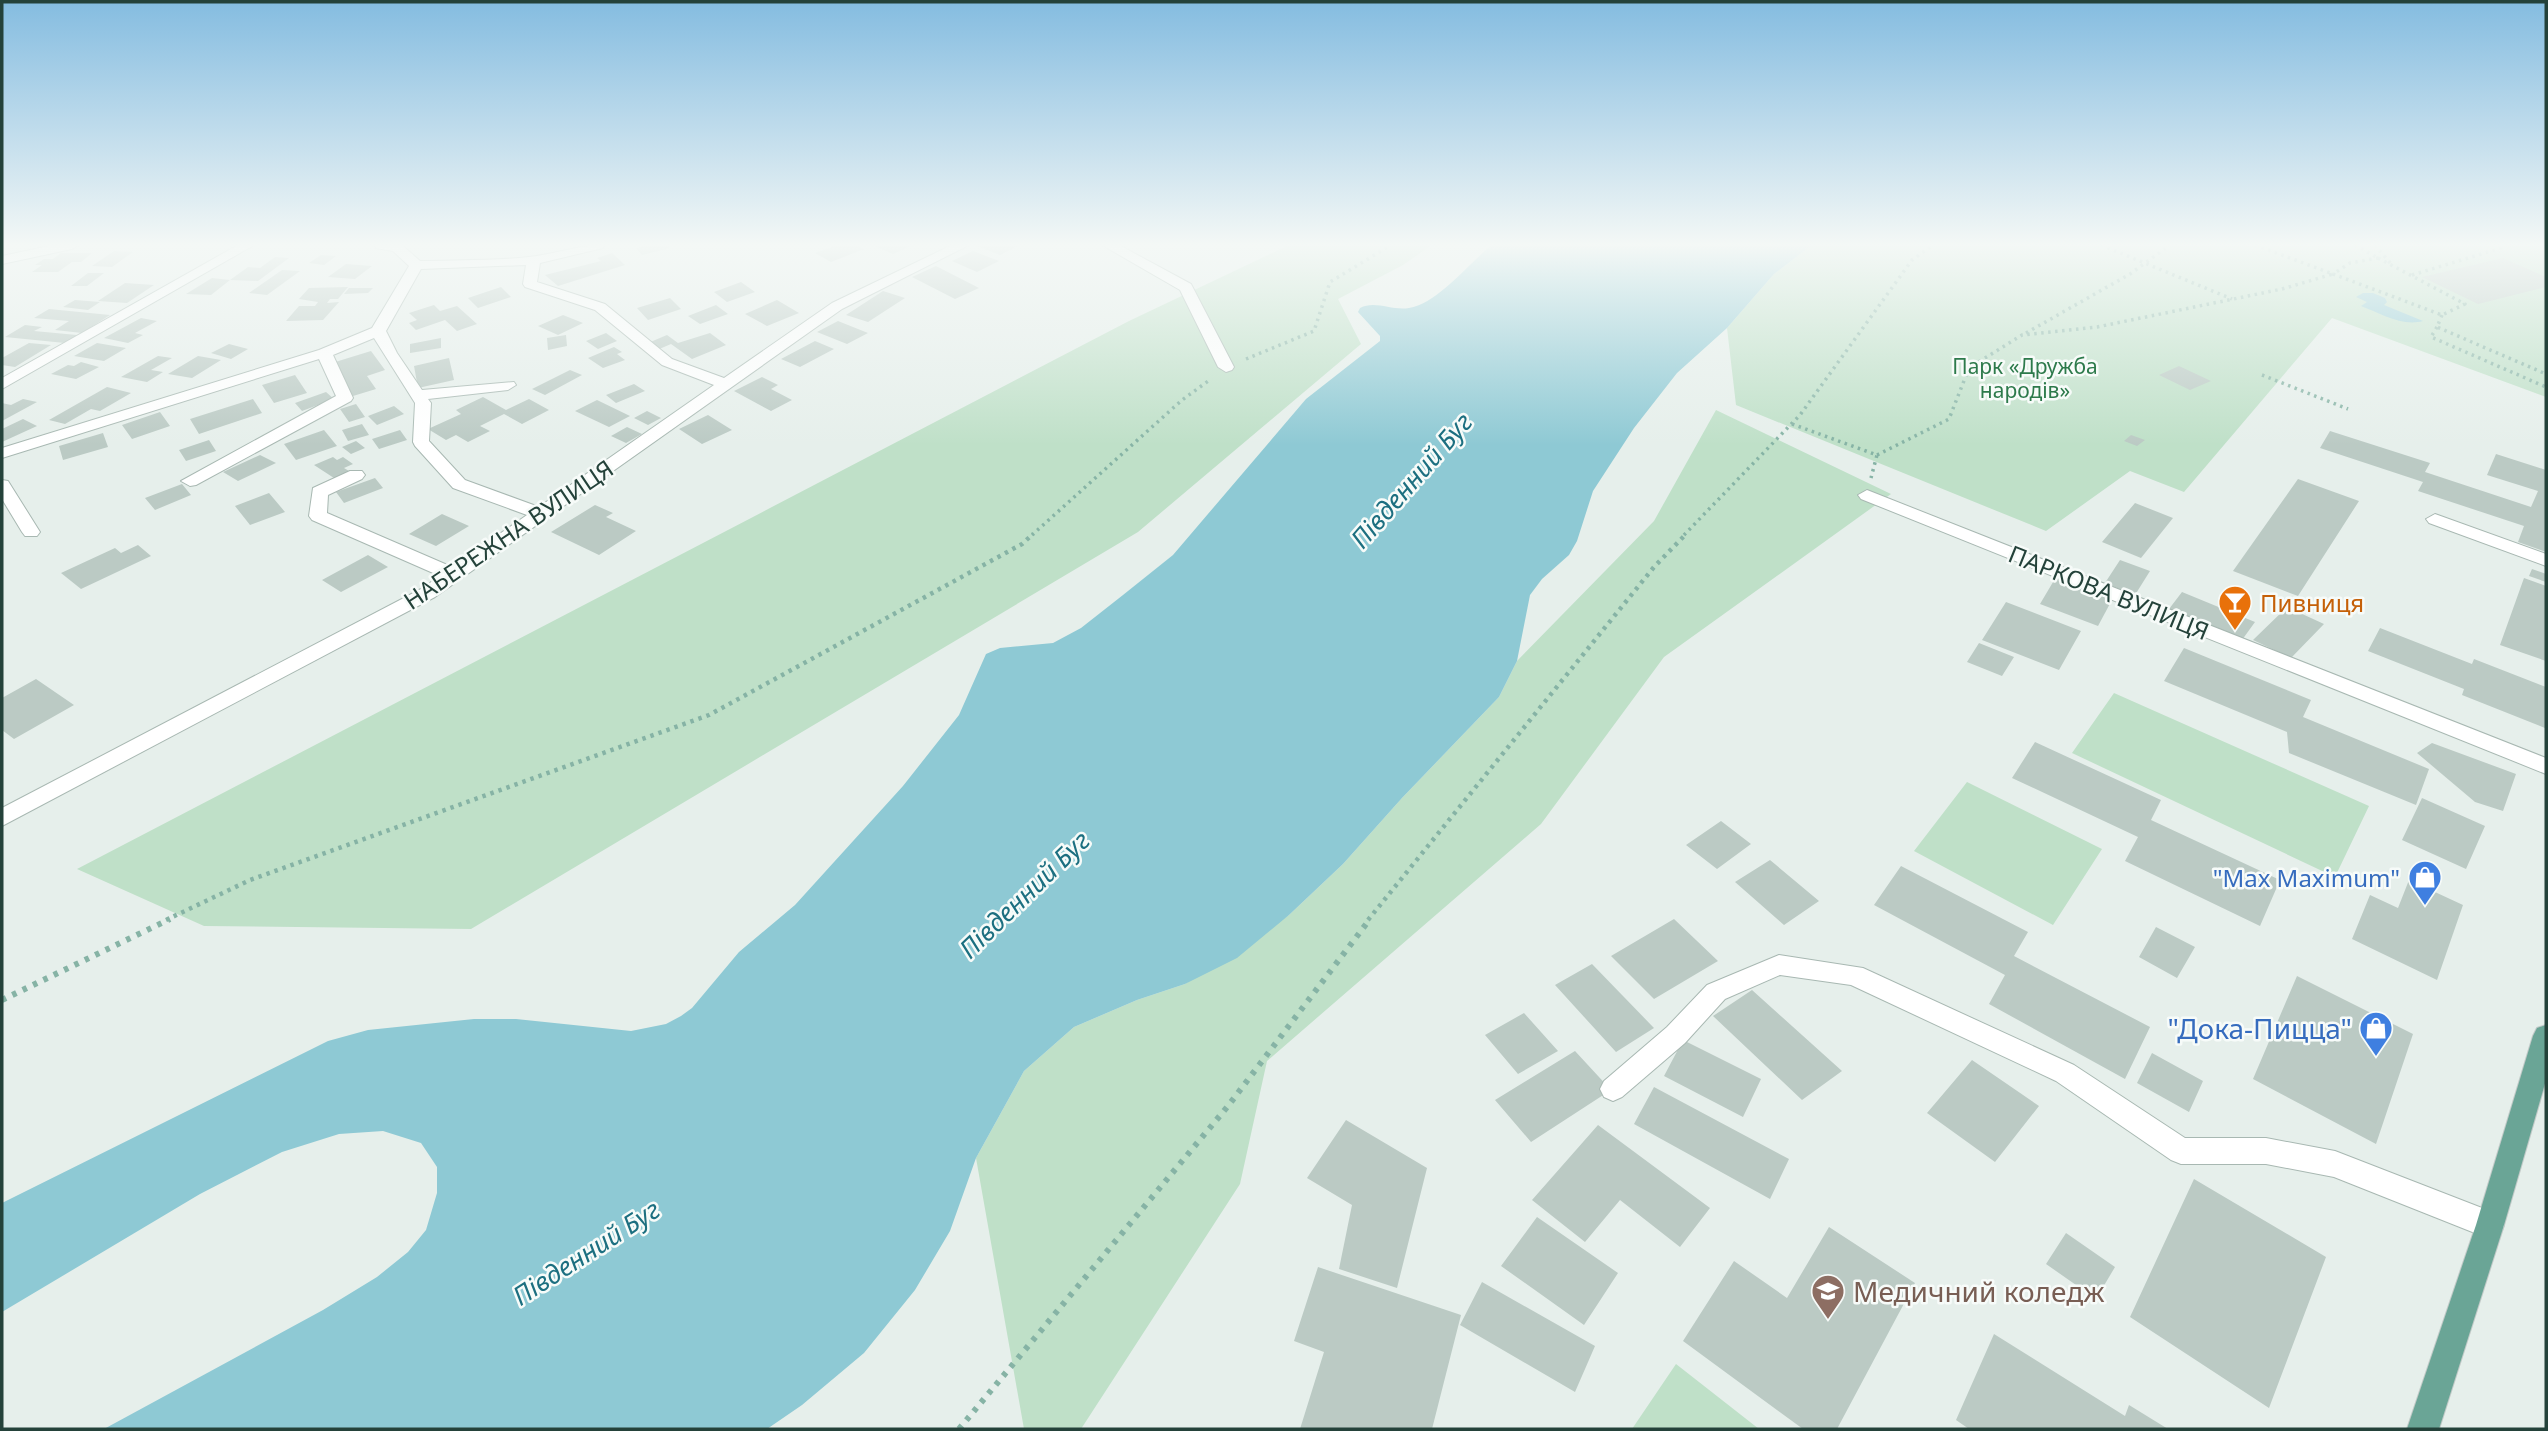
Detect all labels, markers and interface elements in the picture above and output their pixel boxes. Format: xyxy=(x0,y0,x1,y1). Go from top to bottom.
park label: Парк «Дружба народів» xyxy=(1952,352,2098,404)
water label: Південний Буг xyxy=(1342,404,1480,556)
street label: НАБЕРЕЖНА ВУЛИЦЯ xyxy=(397,451,619,617)
street label: ПАРКОВА ВУЛИЦЯ xyxy=(2004,537,2214,647)
bar icon: Пивниця xyxy=(2216,583,2254,632)
place label: Пивниця xyxy=(2260,586,2364,619)
water label: Південний Буг xyxy=(951,822,1097,966)
shop icon: "Max Maximum" xyxy=(2406,858,2444,907)
place label: "Max Maximum" xyxy=(2213,861,2400,894)
place label: "Дока-Пицца" xyxy=(2167,1009,2352,1047)
shop icon: "Дока-Пицца" xyxy=(2357,1009,2395,1058)
water label: Південний Буг xyxy=(505,1191,667,1313)
school or university icon: Медичний коледж xyxy=(1809,1272,1847,1321)
place label: Медичний коледж xyxy=(1853,1272,2105,1310)

